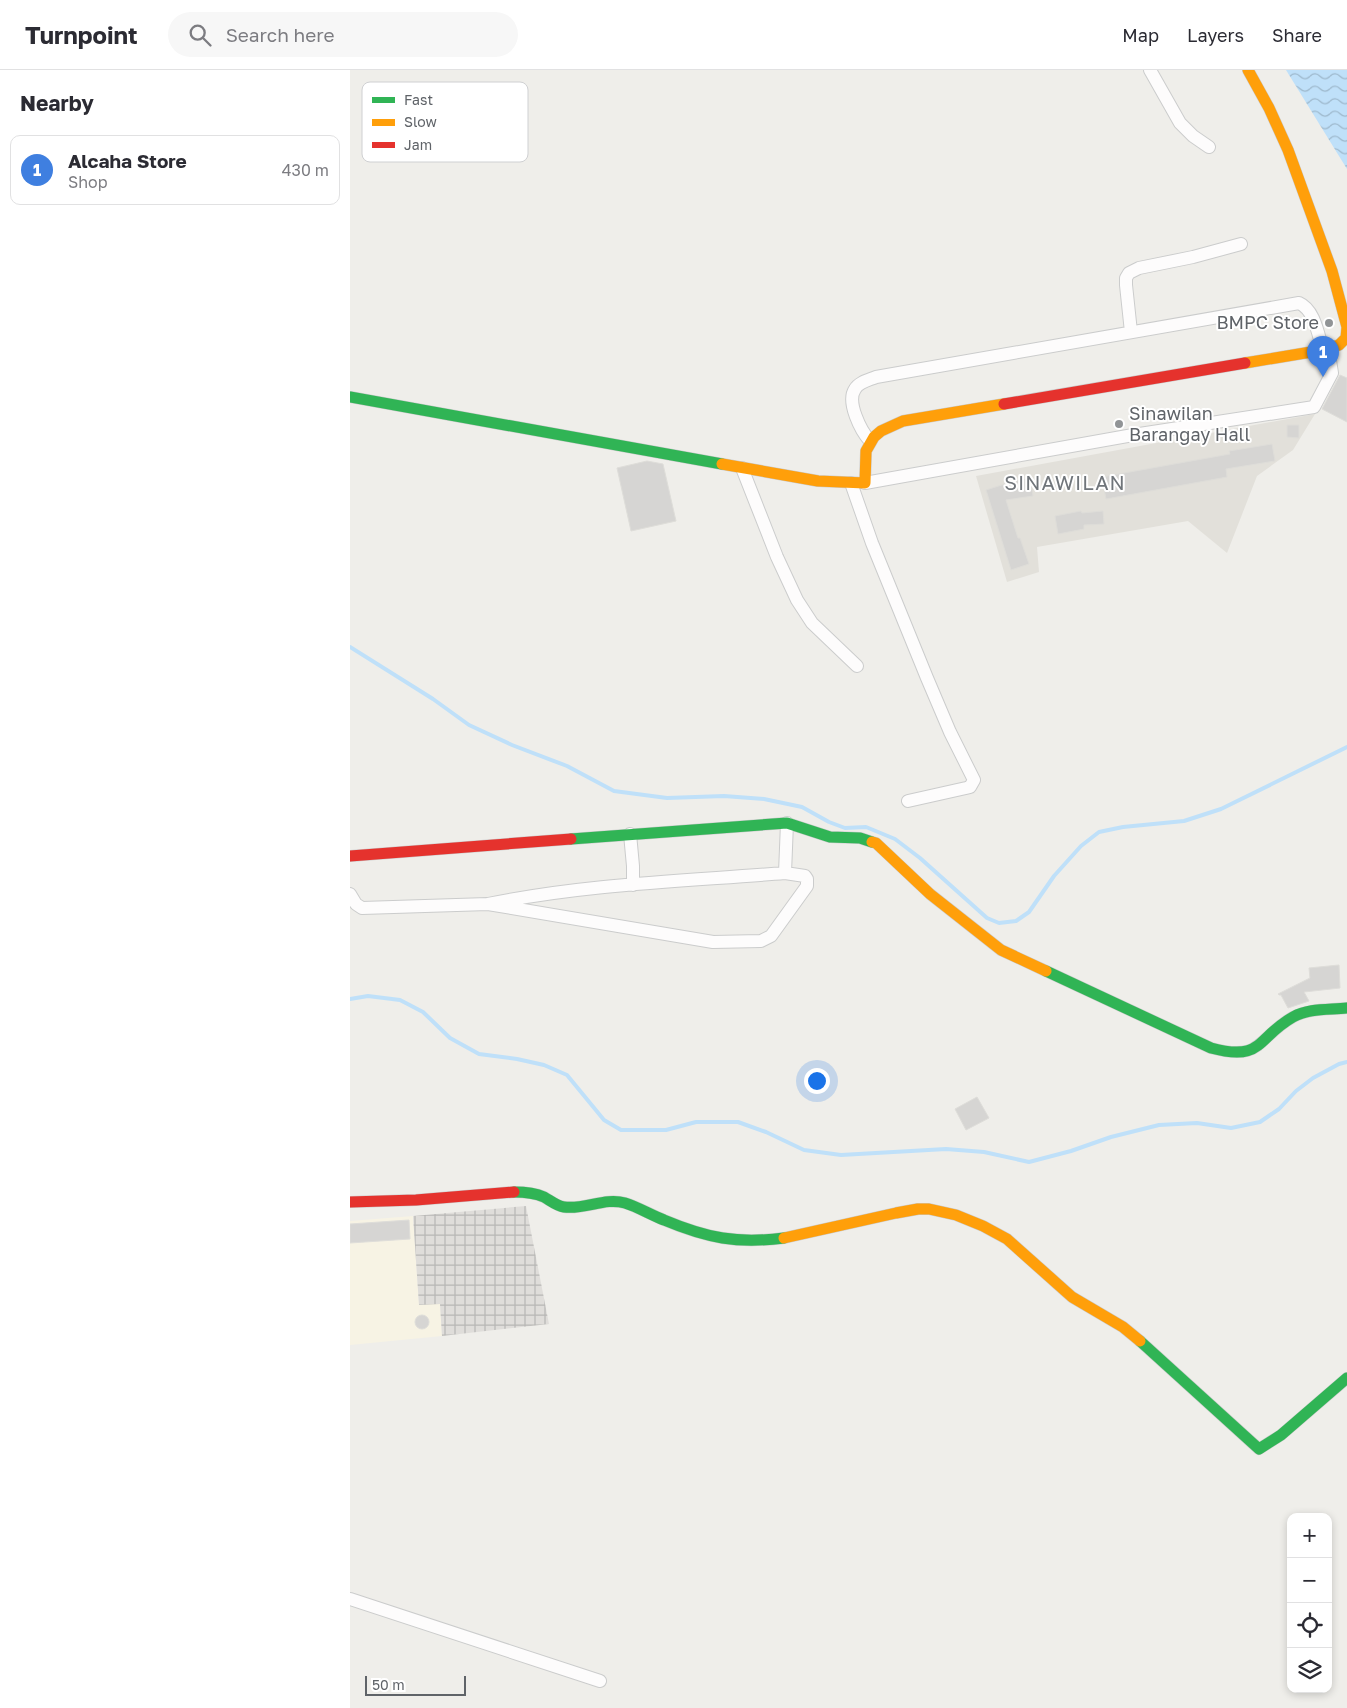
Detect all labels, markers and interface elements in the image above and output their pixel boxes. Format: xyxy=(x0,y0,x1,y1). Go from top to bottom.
search box xyxy=(168,12,518,57)
text: Turnpoint xyxy=(25,20,138,49)
icon: search xyxy=(186,21,214,49)
text: Search here xyxy=(226,23,335,46)
text: Map xyxy=(1122,24,1159,46)
text: Layers xyxy=(1187,24,1244,46)
text: Share xyxy=(1272,24,1322,46)
legend xyxy=(362,82,528,162)
text: Nearby xyxy=(20,90,94,116)
text: Fast xyxy=(404,91,433,108)
text: Slow xyxy=(404,113,437,130)
text: Jam xyxy=(404,136,432,153)
text: Alcaha Store xyxy=(68,149,187,172)
text: 1 xyxy=(33,160,41,180)
text: 430 m xyxy=(282,160,329,180)
text: Shop xyxy=(68,172,108,192)
place label: BMPC Store xyxy=(1216,311,1319,333)
marker: BMPC Store xyxy=(1323,317,1335,329)
pin: 1 xyxy=(1307,336,1339,377)
place label: Sinawilan Barangay Hall xyxy=(1129,402,1250,445)
marker: Sinawilan Barangay Hall xyxy=(1113,418,1125,430)
district label: SINAWILAN xyxy=(1004,470,1126,494)
your location xyxy=(804,1068,830,1094)
map controls xyxy=(1287,1513,1332,1693)
button: + xyxy=(1287,1513,1332,1558)
button: − xyxy=(1287,1558,1332,1603)
button: locate xyxy=(1287,1603,1332,1648)
button: layers xyxy=(1287,1648,1332,1693)
scale bar xyxy=(365,1673,466,1696)
text: 50 m xyxy=(372,1676,405,1693)

